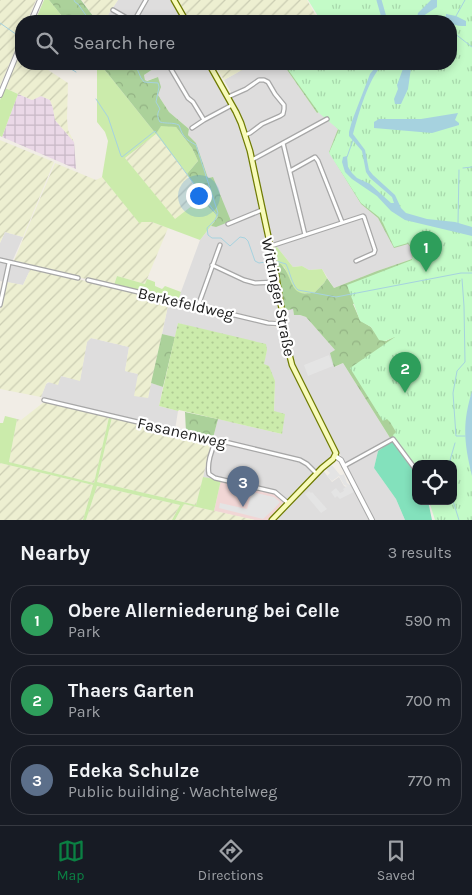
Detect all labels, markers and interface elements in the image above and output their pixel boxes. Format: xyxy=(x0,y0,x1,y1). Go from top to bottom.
search box xyxy=(15,15,457,70)
icon: search xyxy=(33,29,61,57)
text: Search here xyxy=(73,32,175,54)
your location xyxy=(186,183,212,209)
pin: 1 xyxy=(410,231,442,272)
street label: Wittinger Straße xyxy=(258,236,299,358)
street label: Berkefeldweg xyxy=(136,283,236,324)
pin: 2 xyxy=(389,352,421,393)
street label: Fasanenweg xyxy=(136,413,228,452)
map controls xyxy=(412,460,457,505)
button: locate xyxy=(412,460,457,505)
pin: 3 xyxy=(227,466,259,507)
text: Nearby xyxy=(20,541,90,565)
text: 3 results xyxy=(388,543,452,562)
text: Obere Allerniederung bei Celle xyxy=(68,600,340,622)
text: 1 xyxy=(34,611,40,630)
text: 590 m xyxy=(404,611,451,630)
text: Park xyxy=(68,622,100,641)
text: Thaers Garten xyxy=(68,680,194,702)
text: 2 xyxy=(32,691,42,710)
text: 700 m xyxy=(406,691,451,710)
text: Park xyxy=(68,702,100,721)
text: Edeka Schulze xyxy=(68,760,199,782)
text: 3 xyxy=(32,771,42,790)
text: 770 m xyxy=(408,771,451,790)
text: Public building · Wachtelweg xyxy=(68,782,277,801)
tab: Map xyxy=(57,837,85,884)
tab: Directions xyxy=(198,837,264,884)
tab: Saved xyxy=(377,837,415,884)

